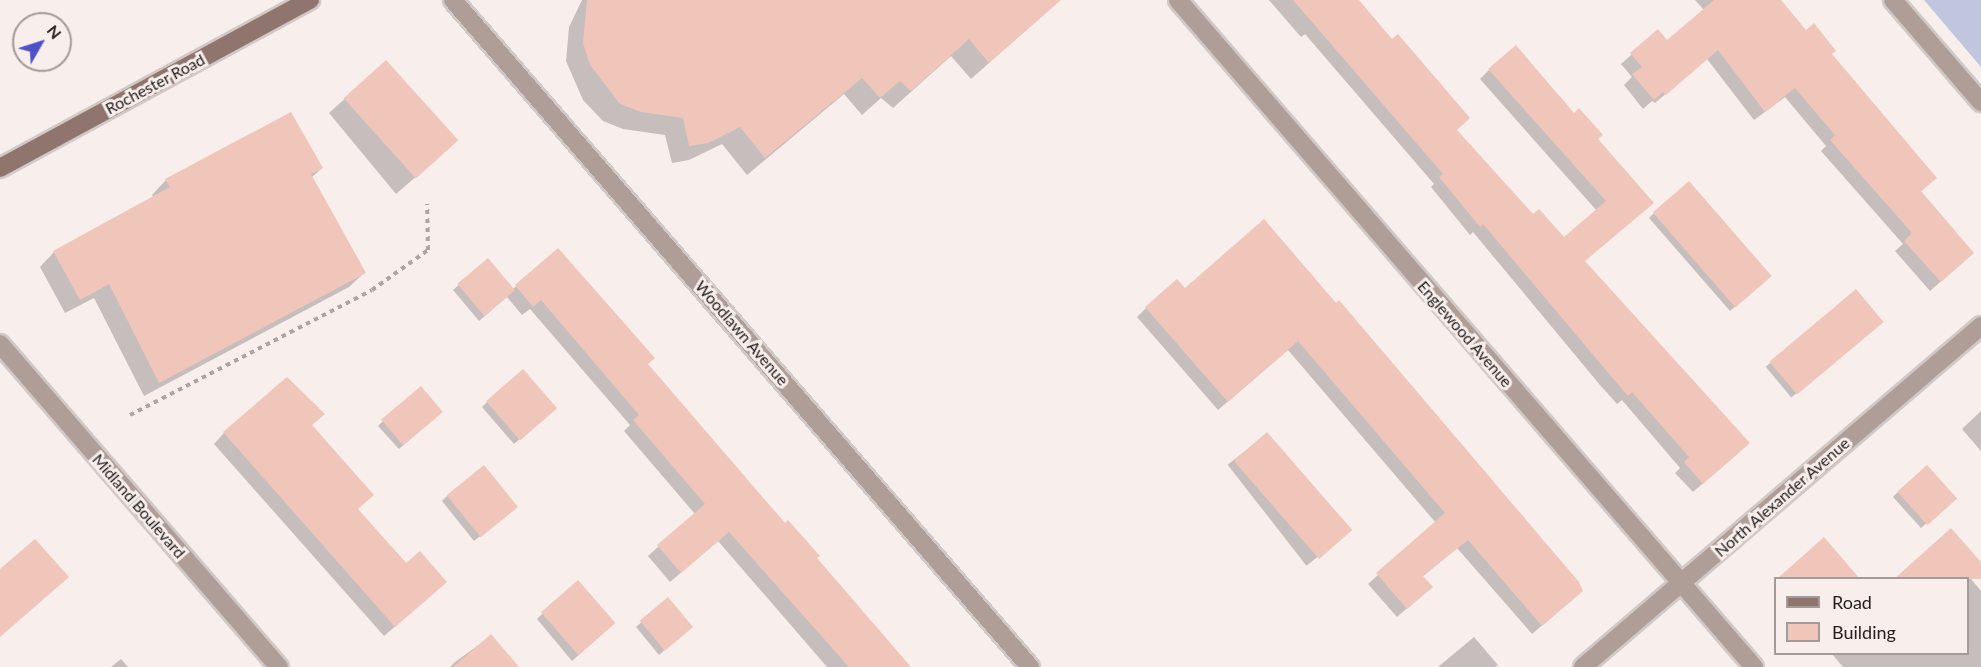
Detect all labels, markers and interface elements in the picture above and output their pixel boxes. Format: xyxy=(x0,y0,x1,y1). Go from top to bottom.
north arrow xyxy=(12,12,72,72)
text: N xyxy=(44,21,66,42)
street label: Rochester Road xyxy=(102,50,208,118)
street label: Woodlawn Avenue xyxy=(691,277,793,389)
street label: Englewood Avenue xyxy=(1413,277,1517,391)
street label: North Alexander Avenue xyxy=(1710,433,1854,561)
street label: Midland Boulevard xyxy=(88,450,190,562)
legend xyxy=(1774,577,1969,655)
text: Road xyxy=(1832,591,1872,613)
text: Building xyxy=(1832,621,1896,643)

